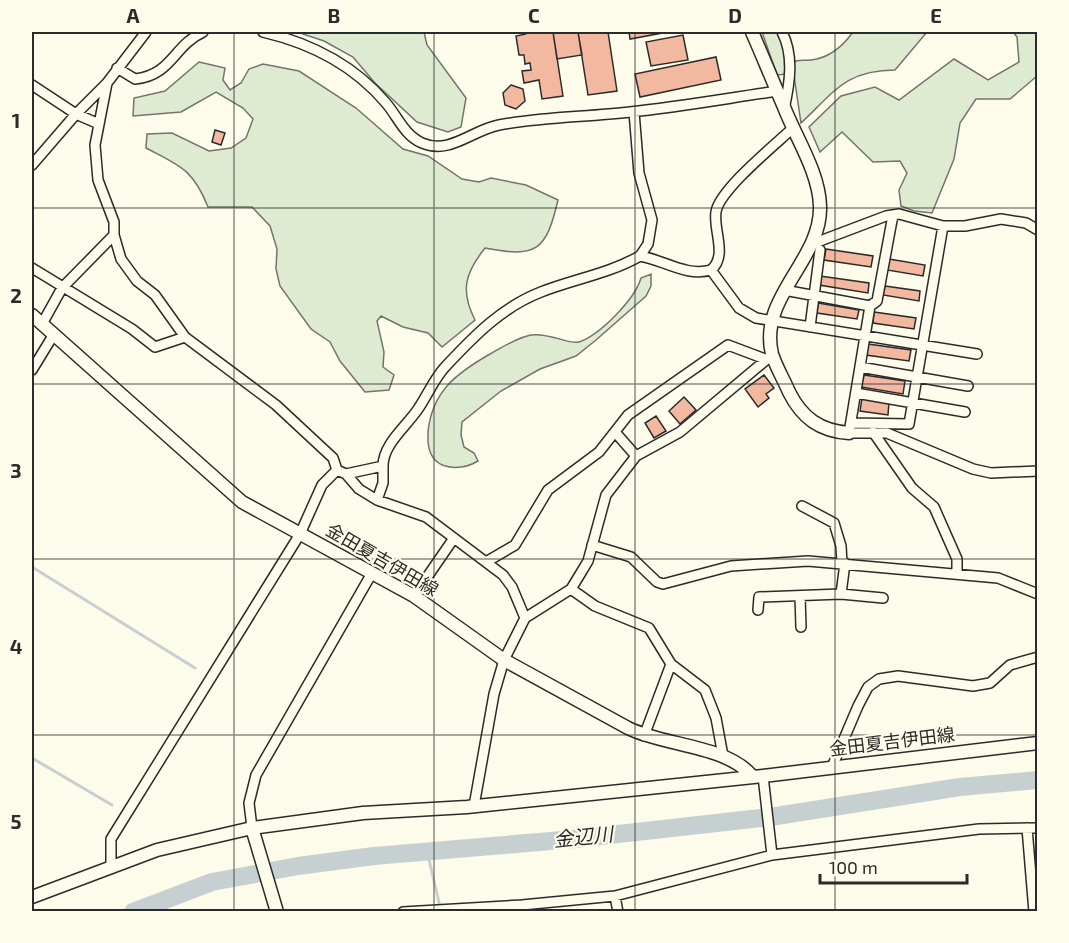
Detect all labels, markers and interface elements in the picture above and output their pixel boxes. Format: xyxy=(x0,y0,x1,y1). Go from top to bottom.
text: A xyxy=(126,3,140,27)
text: B xyxy=(328,3,340,27)
text: C xyxy=(528,3,540,27)
text: D xyxy=(728,3,742,27)
text: E xyxy=(930,3,942,27)
text: 1 xyxy=(12,108,20,132)
text: 2 xyxy=(10,283,22,307)
text: 3 xyxy=(10,458,22,482)
street label: 金田夏吉伊田線 xyxy=(322,518,443,600)
text: 4 xyxy=(10,634,23,658)
street label: 金田夏吉伊田線 xyxy=(828,722,956,760)
text: 5 xyxy=(10,809,22,833)
water label: 金辺川 xyxy=(552,821,616,851)
scale bar xyxy=(820,847,967,885)
text: 100 m xyxy=(829,856,878,878)

